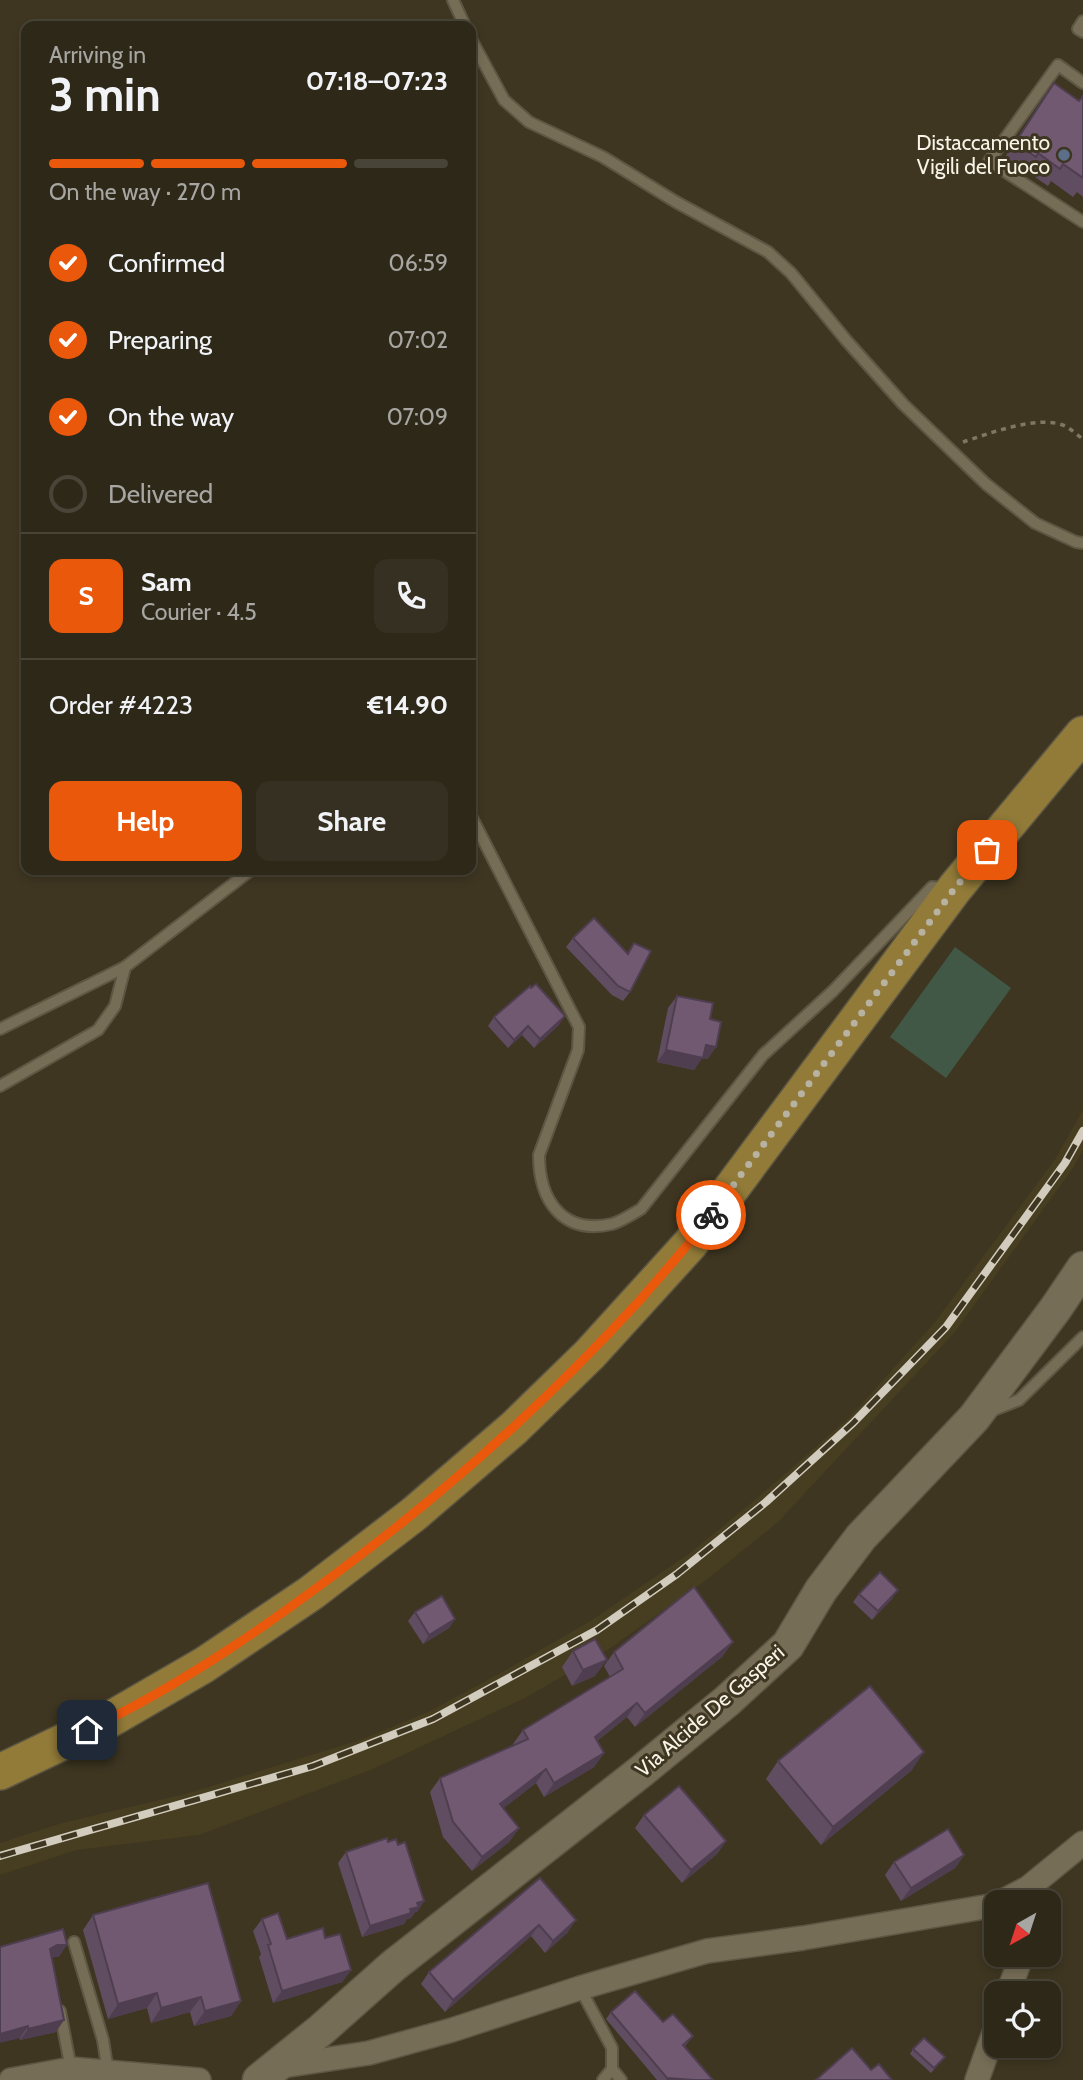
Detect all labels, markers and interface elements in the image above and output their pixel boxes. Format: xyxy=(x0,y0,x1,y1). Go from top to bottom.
text: Arriving in xyxy=(49,41,146,69)
text: 07:18–07:23 xyxy=(306,65,448,97)
text: 3 min xyxy=(49,67,161,123)
place label: Distaccamento Vigili del Fuoco xyxy=(916,130,1050,179)
marker: Distaccamento Vigili del Fuoco xyxy=(1056,147,1072,163)
text: On the way · 270 m xyxy=(49,178,241,206)
icon: check xyxy=(49,244,87,282)
text: Confirmed xyxy=(108,247,225,279)
text: 06:59 xyxy=(389,249,448,277)
icon: check xyxy=(49,321,87,359)
text: Preparing xyxy=(108,324,212,356)
text: 07:02 xyxy=(388,326,448,354)
icon: check xyxy=(49,398,87,436)
text: On the way xyxy=(108,401,234,433)
text: 07:09 xyxy=(387,403,448,431)
text: Delivered xyxy=(108,478,213,510)
button: phone xyxy=(374,559,448,633)
text: Sam xyxy=(141,566,192,598)
text: S xyxy=(78,580,94,612)
text: Courier · 4.5 xyxy=(141,598,257,626)
text: Order #4223 xyxy=(49,689,193,721)
text: €14.90 xyxy=(367,689,448,721)
button: Help xyxy=(49,781,242,861)
button: Share xyxy=(256,781,448,861)
pin xyxy=(957,820,1017,880)
icon: bag xyxy=(968,831,1006,869)
courier xyxy=(676,1180,746,1250)
icon: bike xyxy=(692,1196,730,1234)
street label: Via Alcide De Gasperi xyxy=(630,1639,789,1782)
pin xyxy=(57,1700,117,1760)
icon: home xyxy=(68,1711,106,1749)
north arrow xyxy=(984,1890,1060,1967)
map controls xyxy=(984,1890,1061,2058)
button: locate xyxy=(984,1981,1061,2058)

